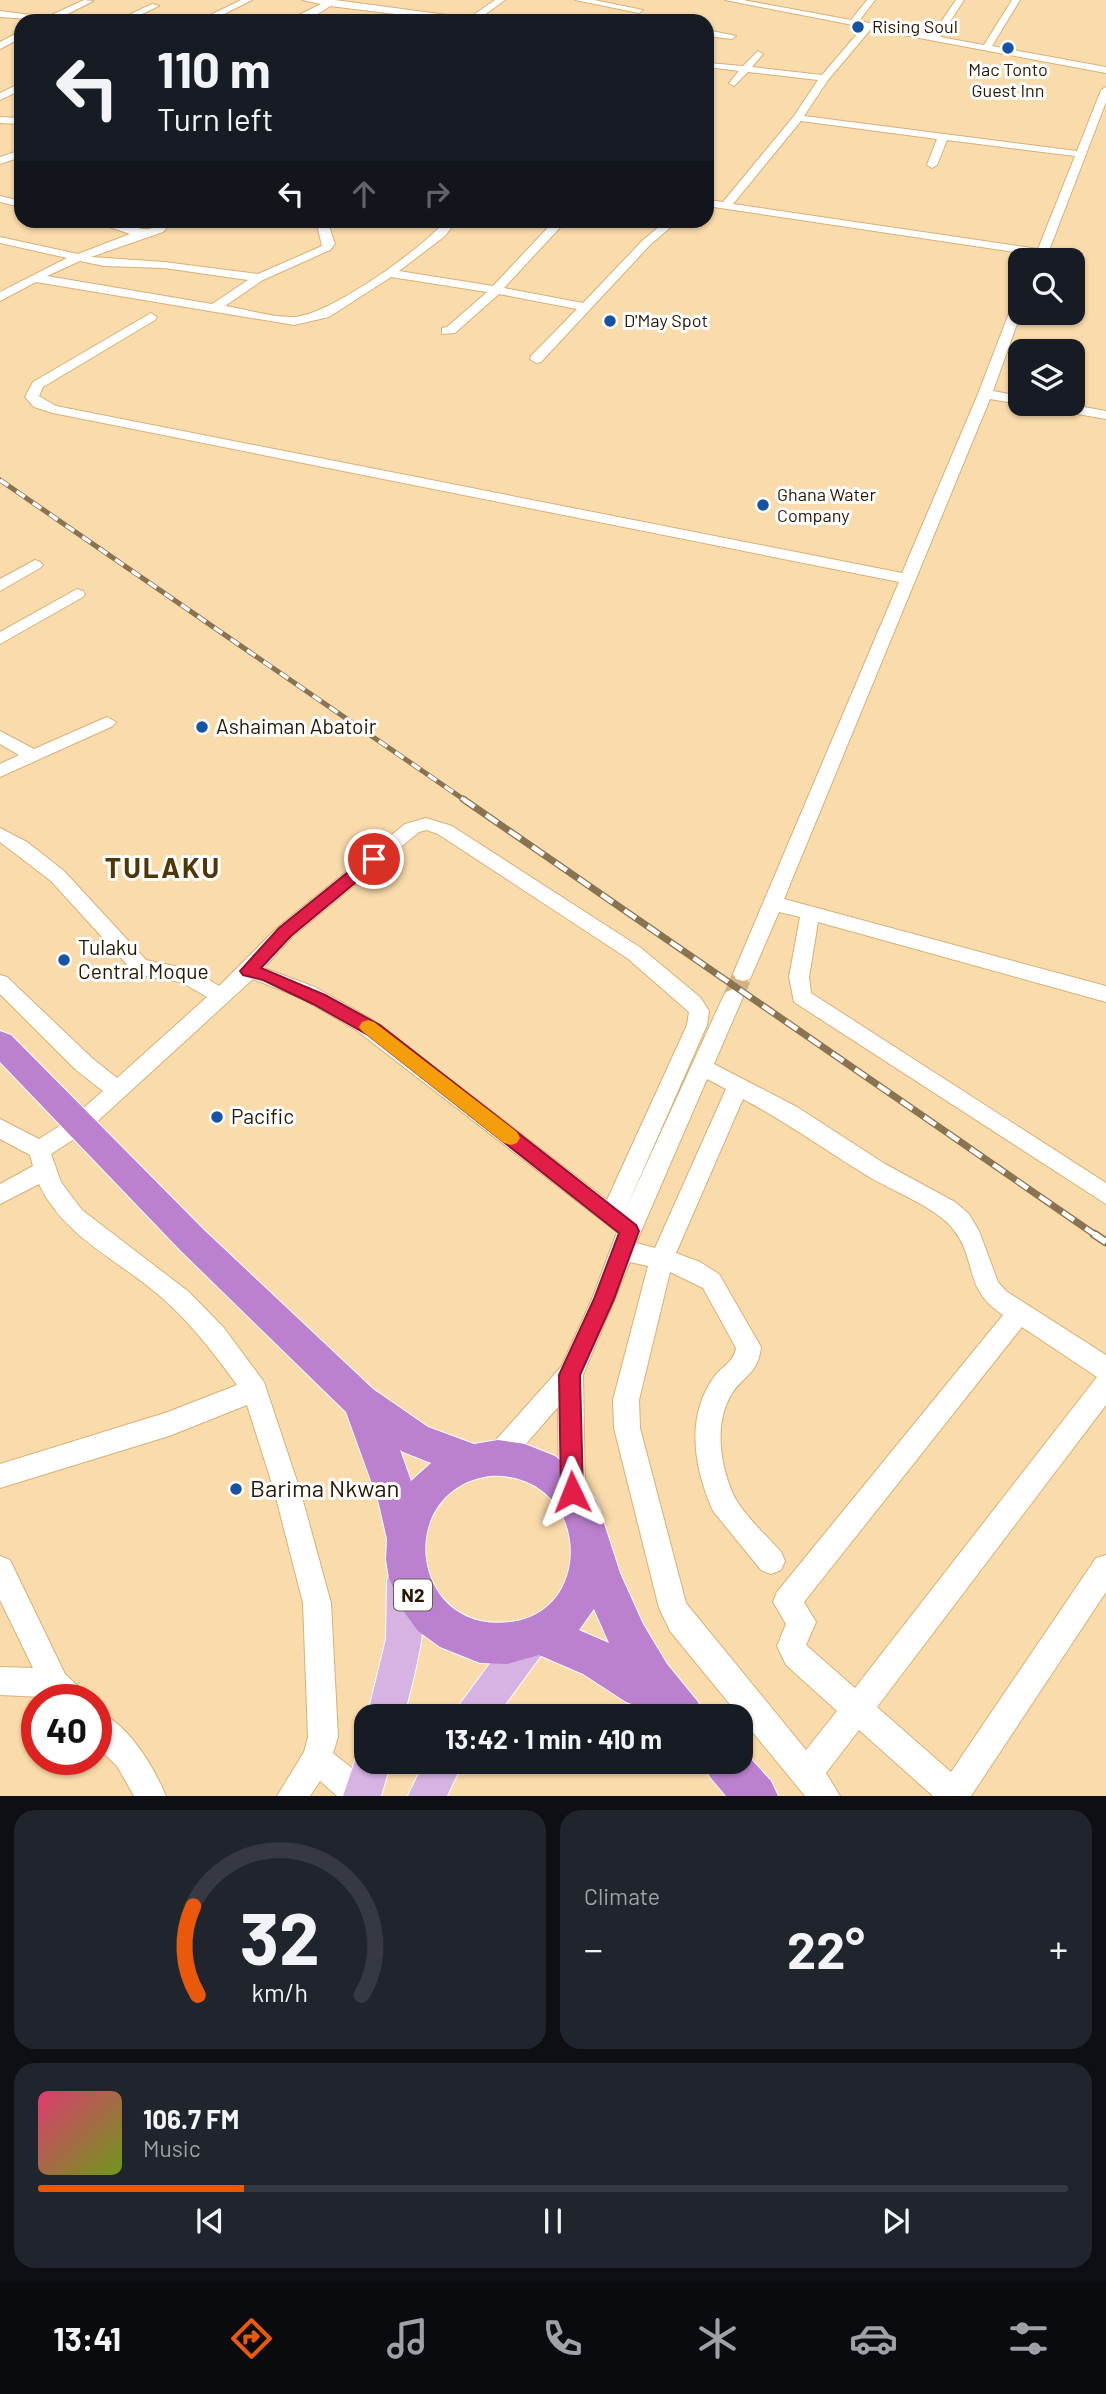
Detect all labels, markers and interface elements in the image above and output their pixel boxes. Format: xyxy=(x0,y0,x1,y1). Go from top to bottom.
place label: Rising Soul xyxy=(872,15,958,37)
marker: Rising Soul xyxy=(850,19,866,35)
text: 110 m xyxy=(157,39,271,98)
marker: Mac Tonto Guest Inn xyxy=(1000,40,1016,56)
icon: left xyxy=(42,42,133,133)
place label: Mac Tonto Guest Inn xyxy=(968,58,1048,101)
text: Turn left xyxy=(157,99,274,137)
icon: left xyxy=(272,175,310,213)
icon: ahead xyxy=(345,175,383,213)
icon: right xyxy=(418,175,456,213)
map controls xyxy=(1008,248,1085,416)
button: search xyxy=(1008,248,1085,325)
place label: D'May Spot xyxy=(624,309,708,331)
marker: D'May Spot xyxy=(602,313,618,329)
button: layers xyxy=(1008,339,1085,416)
place label: Ghana Water Company xyxy=(777,483,876,526)
marker: Ghana Water Company xyxy=(755,497,771,513)
place label: Ashaiman Abatoir xyxy=(216,713,377,738)
marker: Ashaiman Abatoir xyxy=(194,719,210,735)
pin xyxy=(344,829,404,889)
icon: arrive xyxy=(355,840,393,878)
district label: TULAKU xyxy=(105,850,221,884)
place label: Tulaku Central Moque xyxy=(78,934,209,983)
marker: Tulaku Central Moque xyxy=(56,952,72,968)
place label: Pacific xyxy=(231,1103,294,1128)
marker: Pacific xyxy=(209,1109,225,1125)
position arrow xyxy=(535,1455,609,1529)
place label: Barima Nkwan xyxy=(250,1473,399,1502)
marker: Barima Nkwan xyxy=(228,1481,244,1497)
road number: N2 xyxy=(394,1580,432,1610)
speed limit sign: 40 xyxy=(21,1684,112,1775)
text: 13:42 · 1 min · 410 m xyxy=(445,1723,662,1754)
text: Climate xyxy=(584,1882,660,1910)
text: 32 xyxy=(240,1893,320,1981)
text: 22° xyxy=(787,1917,865,1979)
text: − xyxy=(584,1925,603,1971)
text: + xyxy=(1049,1925,1068,1971)
text: km/h xyxy=(252,1977,308,2007)
text: 106.7 FM xyxy=(143,2103,239,2134)
text: Music xyxy=(143,2134,201,2162)
icon: previous xyxy=(191,2202,229,2240)
icon: pause xyxy=(534,2202,572,2240)
icon: next xyxy=(877,2202,915,2240)
icon: directions xyxy=(227,2314,276,2363)
icon: music xyxy=(383,2314,432,2363)
icon: phone xyxy=(538,2314,587,2363)
icon: climate xyxy=(693,2314,742,2363)
icon: car xyxy=(849,2314,898,2363)
icon: filters xyxy=(1004,2314,1053,2363)
text: 13:41 xyxy=(53,2319,121,2357)

